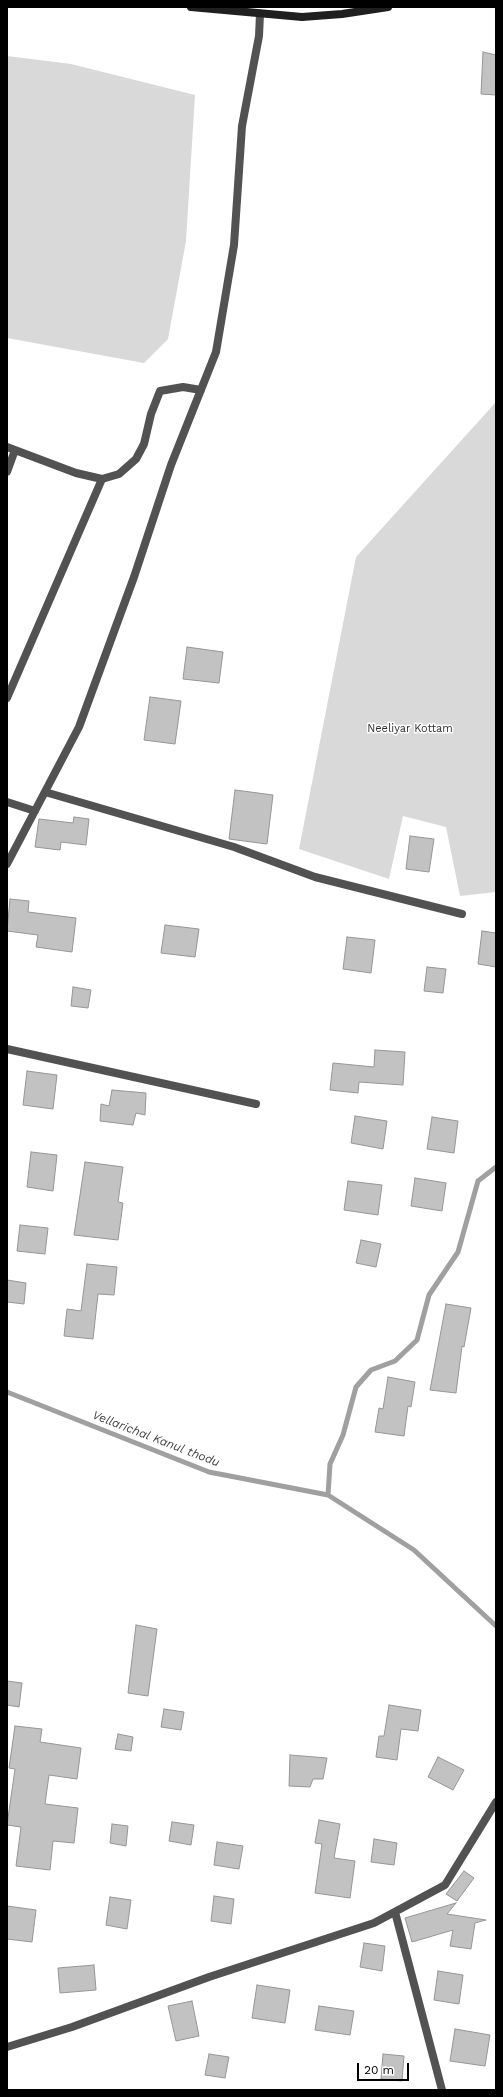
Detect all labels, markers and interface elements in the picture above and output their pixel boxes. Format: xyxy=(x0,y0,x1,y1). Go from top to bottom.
park label: Neeliyar Kottam xyxy=(367,722,453,736)
water label: Vellarichal Kanul thodu xyxy=(90,1408,222,1470)
scale bar xyxy=(359,2055,411,2081)
text: 20 m xyxy=(364,2063,394,2077)

